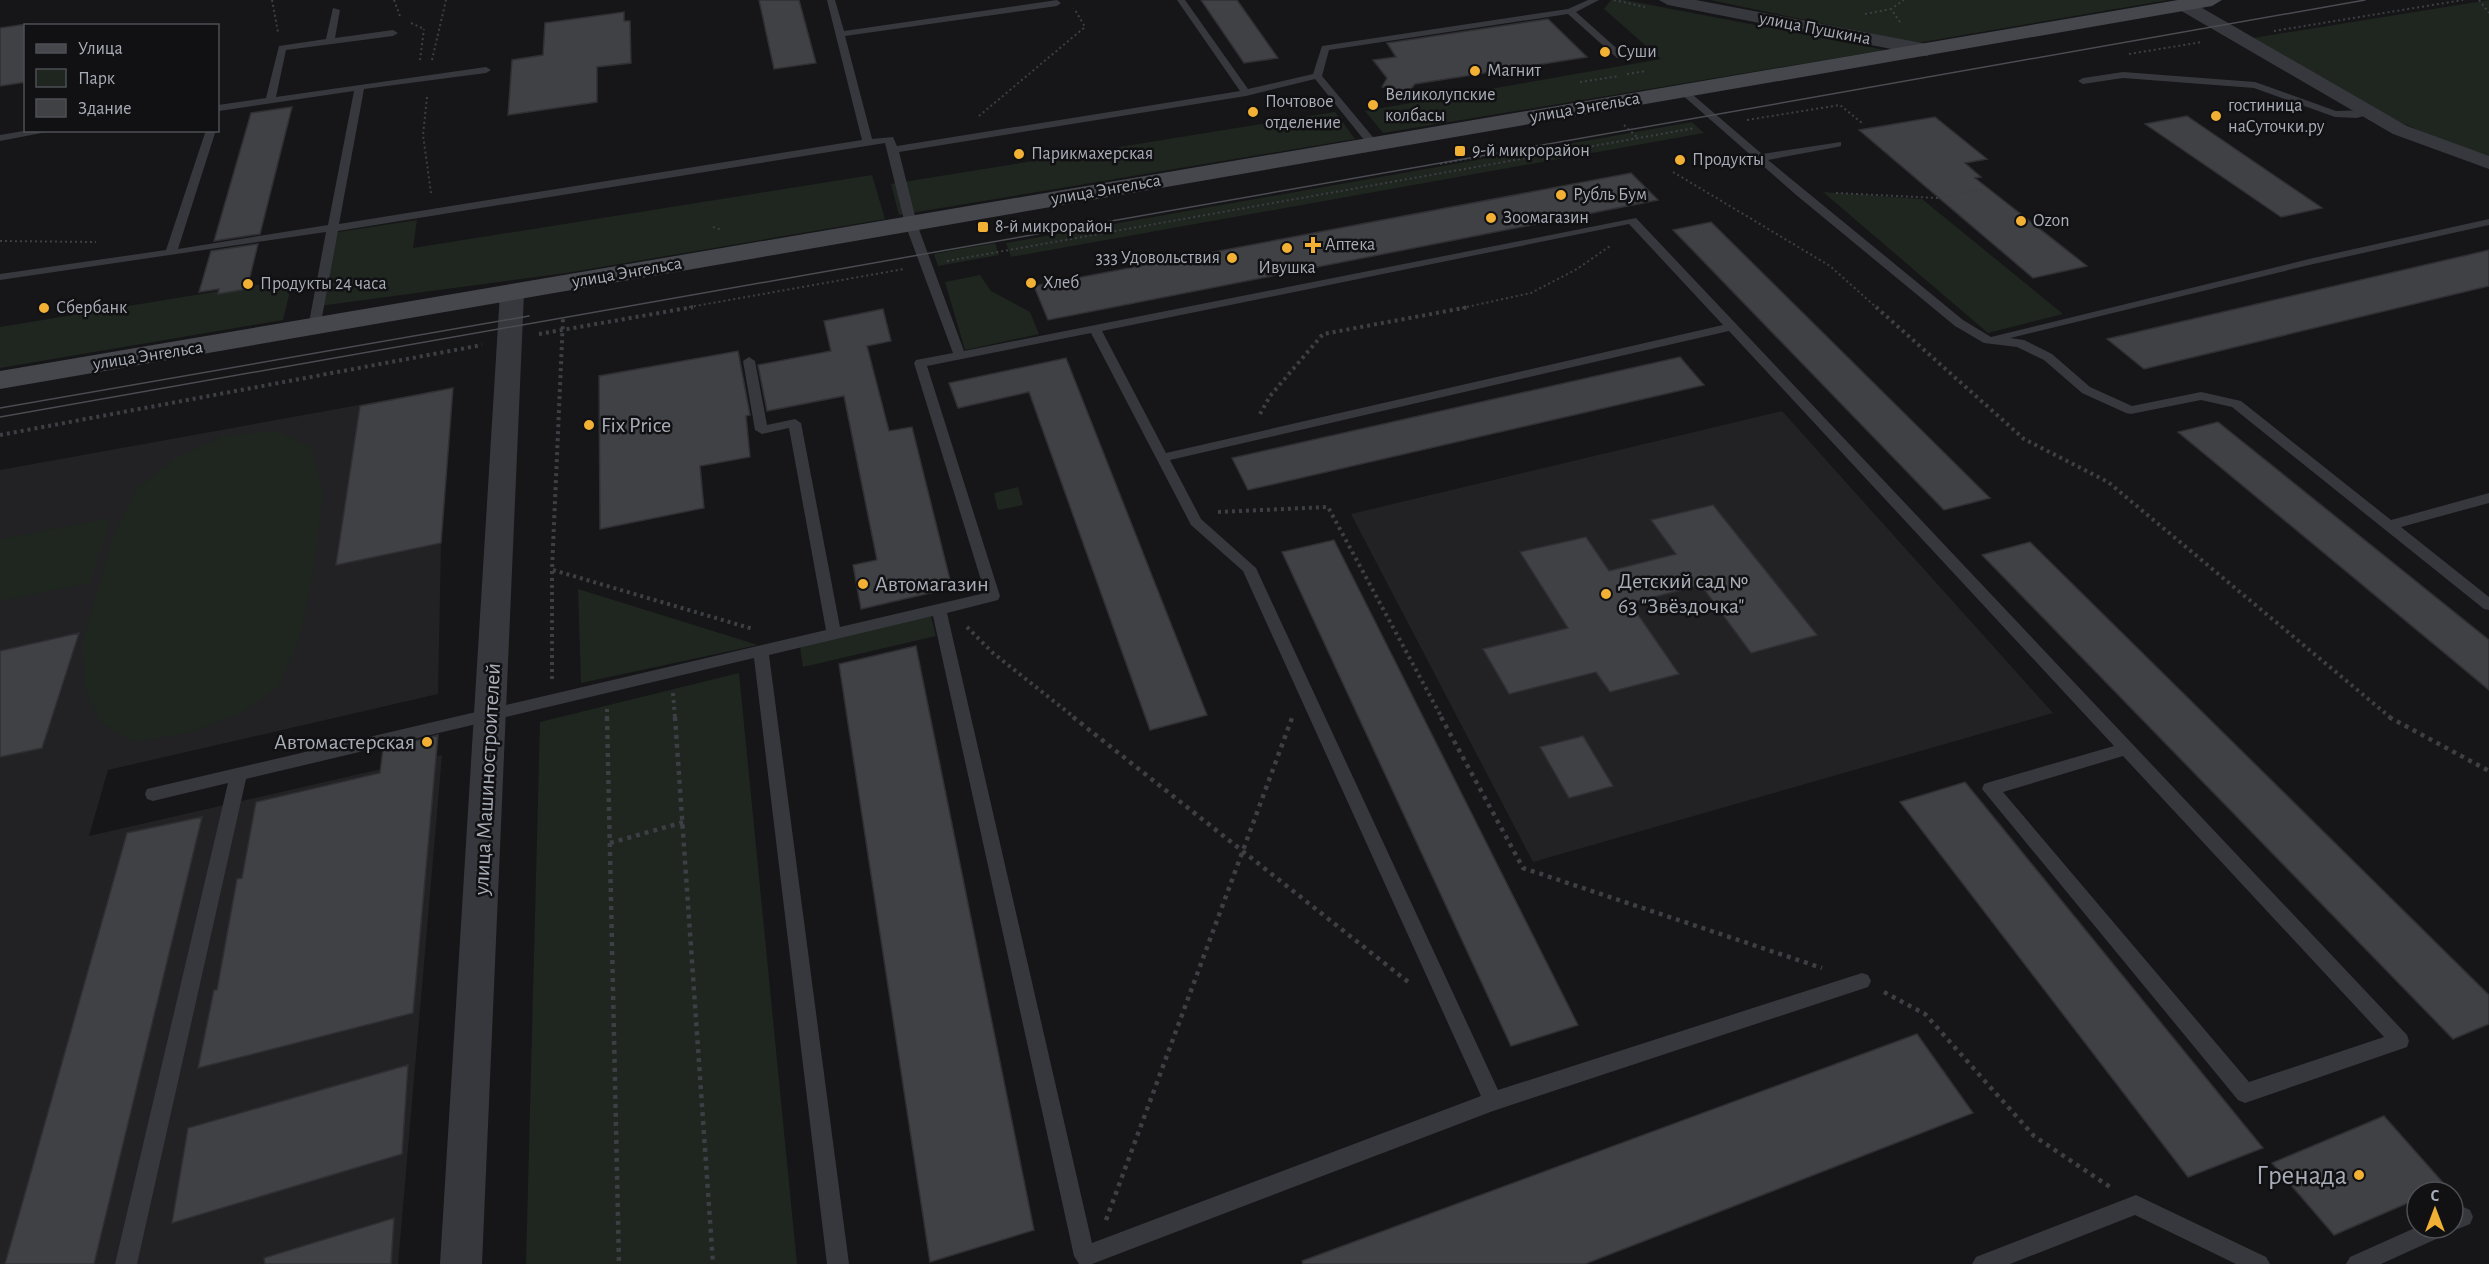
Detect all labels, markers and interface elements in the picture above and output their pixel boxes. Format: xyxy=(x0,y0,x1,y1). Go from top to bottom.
street label: улица Пушкина xyxy=(1757,9,1872,49)
legend xyxy=(24,24,219,132)
text: Улица xyxy=(78,40,123,58)
place label: Суши xyxy=(1617,43,1657,61)
marker: Суши xyxy=(1598,45,1612,59)
place label: Магнит xyxy=(1487,62,1542,80)
marker: Магнит xyxy=(1468,64,1482,78)
text: Парк xyxy=(78,70,116,88)
place label: Великолупские колбасы xyxy=(1385,86,1496,125)
street label: улица Энгельса xyxy=(1528,89,1641,127)
place label: Почтовое отделение xyxy=(1265,93,1341,132)
place label: гостиница наСуточки.ру xyxy=(2228,97,2325,136)
marker: Великолупские колбасы xyxy=(1366,98,1380,112)
text: Здание xyxy=(78,100,132,118)
marker: Почтовое отделение xyxy=(1246,105,1260,119)
marker: гостиница наСуточки.ру xyxy=(2209,109,2223,123)
place label: 9-й микрорайон xyxy=(1472,142,1590,160)
marker: 9-й микрорайон xyxy=(1453,144,1467,158)
place label: Парикмахерская xyxy=(1031,145,1153,163)
marker: Парикмахерская xyxy=(1012,147,1026,161)
place label: Продукты xyxy=(1692,151,1764,169)
marker: Продукты xyxy=(1673,153,1687,167)
street label: улица Энгельса xyxy=(1049,171,1162,209)
place label: Рубль Бум xyxy=(1573,185,1647,204)
marker: Рубль Бум xyxy=(1554,188,1568,202)
place label: Зоомагазин xyxy=(1503,209,1589,227)
marker: Зоомагазин xyxy=(1484,211,1498,225)
place label: Ozon xyxy=(2033,212,2070,230)
marker: Ozon xyxy=(2014,214,2028,228)
place label: 8-й микрорайон xyxy=(995,218,1113,236)
marker: 8-й микрорайон xyxy=(976,220,990,234)
place label: Аптека xyxy=(1325,236,1375,254)
marker: Аптека xyxy=(1306,238,1320,252)
marker: Ивушка xyxy=(1280,241,1294,255)
place label: 333 Удовольствия xyxy=(1096,249,1220,267)
marker: 333 Удовольствия xyxy=(1225,251,1239,265)
street label: улица Энгельса xyxy=(570,254,683,292)
place label: Ивушка xyxy=(1258,259,1316,277)
place label: Хлеб xyxy=(1043,273,1079,292)
place label: Продукты 24 часа xyxy=(260,275,387,293)
marker: Хлеб xyxy=(1024,276,1038,290)
marker: Продукты 24 часа xyxy=(241,277,255,291)
place label: Сбербанк xyxy=(56,298,128,317)
marker: Сбербанк xyxy=(37,301,51,315)
street label: улица Энгельса xyxy=(91,338,204,374)
place label: Fix Price xyxy=(601,414,671,436)
marker: Fix Price xyxy=(582,418,596,432)
place label: Детский сад № 63 "Звёздочка" xyxy=(1618,570,1748,617)
place label: Автомагазин xyxy=(875,573,989,595)
marker: Автомагазин xyxy=(856,577,870,591)
marker: Детский сад № 63 "Звёздочка" xyxy=(1599,587,1613,601)
street label: улица Машиностроителей xyxy=(470,662,504,897)
place label: Автомастерская xyxy=(274,731,415,753)
marker: Автомастерская xyxy=(420,735,434,749)
place label: Гренада xyxy=(2256,1162,2347,1189)
marker: Гренада xyxy=(2352,1168,2366,1182)
north arrow xyxy=(2405,1180,2465,1240)
text: С xyxy=(2431,1188,2440,1204)

